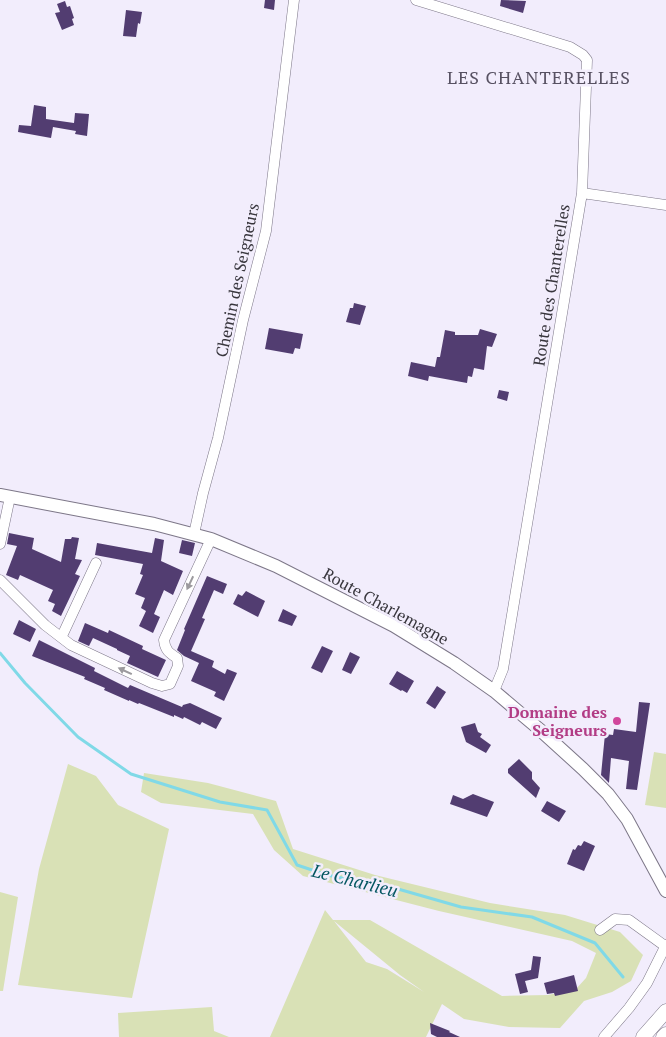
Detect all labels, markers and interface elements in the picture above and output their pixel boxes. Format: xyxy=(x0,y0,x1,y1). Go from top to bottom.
district label: LES CHANTERELLES xyxy=(447,65,631,89)
street label: Chemin des Seigneurs xyxy=(210,201,264,359)
street label: Route des Chanterelles xyxy=(527,202,575,368)
street label: Route Charlemagne xyxy=(319,562,453,650)
one-way arrow xyxy=(186,576,194,590)
one-way arrow xyxy=(118,666,133,675)
place label: Domaine des Seigneurs xyxy=(508,701,607,741)
marker: Domaine des Seigneurs xyxy=(611,715,623,727)
water label: Le Charlieu xyxy=(308,857,401,902)

